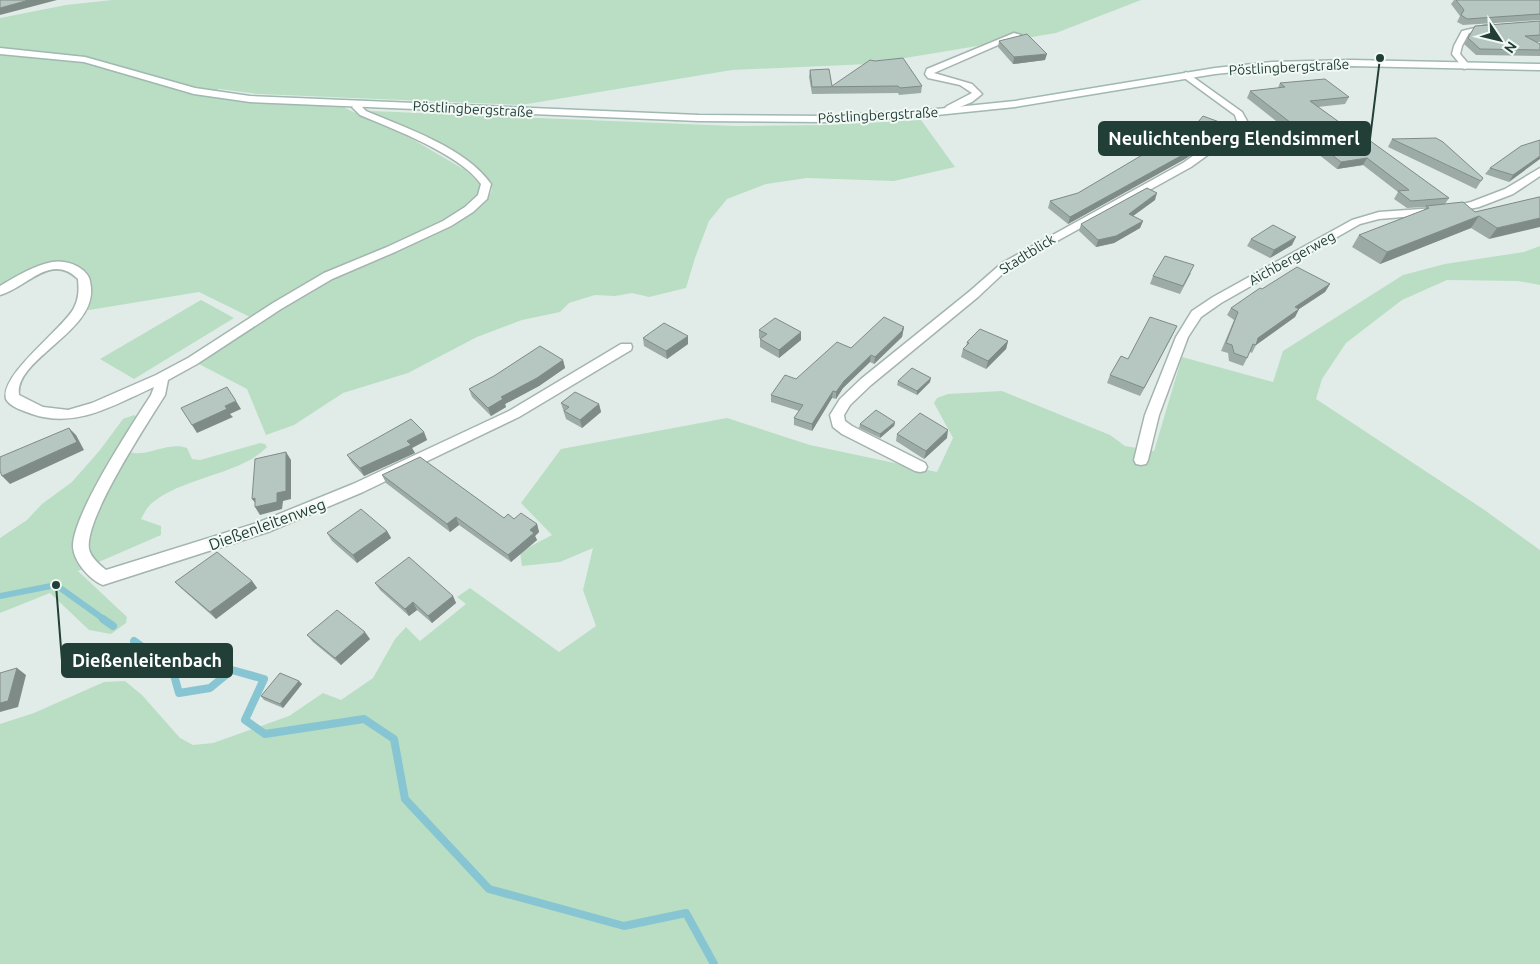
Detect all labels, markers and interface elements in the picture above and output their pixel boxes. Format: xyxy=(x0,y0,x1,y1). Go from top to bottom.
north arrow xyxy=(1475,15,1525,65)
text: N xyxy=(1501,39,1520,56)
street label: Pöstlingbergstraße xyxy=(1228,56,1350,78)
street label: Pöstlingbergstraße xyxy=(412,98,534,120)
street label: Pöstlingbergstraße xyxy=(817,104,939,126)
callout: Neulichtenberg Elendsimmerl xyxy=(1099,122,1370,155)
text: Neulichtenberg Elendsimmerl xyxy=(1108,128,1360,148)
street label: Aichbergerweg xyxy=(1246,228,1338,288)
street label: Stadtblick xyxy=(996,231,1058,277)
street label: Dießenleitenweg xyxy=(206,494,328,554)
callout: Dießenleitenbach xyxy=(62,644,232,677)
text: Dießenleitenbach xyxy=(72,650,222,670)

